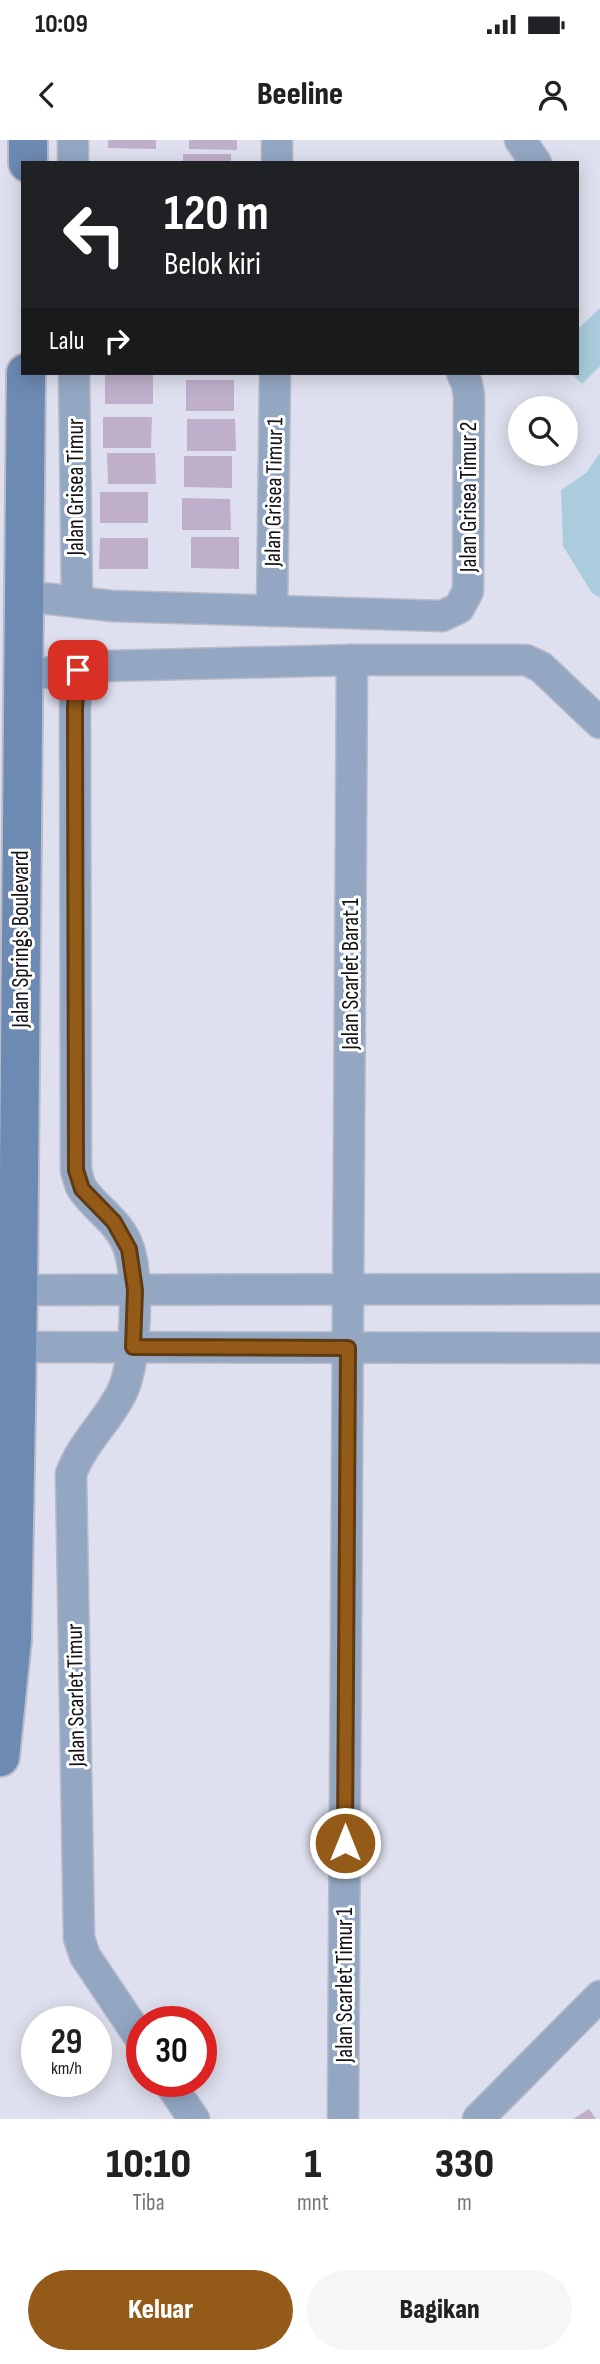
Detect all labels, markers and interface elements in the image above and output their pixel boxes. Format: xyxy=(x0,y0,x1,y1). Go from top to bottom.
text: 10:09 xyxy=(35,9,88,40)
text: Beeline xyxy=(257,75,343,114)
icon: back xyxy=(28,76,66,114)
icon: person xyxy=(534,76,572,114)
text: 120 m xyxy=(164,185,269,244)
icon: left xyxy=(49,189,140,280)
text: Belok kiri xyxy=(164,245,261,284)
icon: right xyxy=(98,322,136,360)
text: Lalu xyxy=(49,326,84,357)
map controls xyxy=(508,396,578,466)
button: search xyxy=(508,396,578,466)
street label: Jalan Grisea Timur 1 xyxy=(259,417,289,568)
street label: Jalan Grisea Timur xyxy=(62,418,90,557)
street label: Jalan Grisea Timur 2 xyxy=(455,422,483,573)
pin xyxy=(48,640,108,700)
icon: arrive xyxy=(59,651,97,689)
street label: Jalan Springs Boulevard xyxy=(7,850,35,1029)
street label: Jalan Scarlet Barat 1 xyxy=(337,898,365,1051)
street label: Jalan Scarlet Timur xyxy=(61,1623,91,1768)
position arrow xyxy=(308,1806,382,1880)
street label: Jalan Scarlet Timur 1 xyxy=(331,1908,359,2063)
speed limit sign: 30 xyxy=(126,2006,217,2097)
text: 29 xyxy=(51,2021,82,2064)
text: km/h xyxy=(51,2058,82,2079)
text: 10:10 xyxy=(106,2139,191,2190)
text: 1 xyxy=(304,2139,322,2190)
text: 330 xyxy=(435,2139,494,2190)
text: Tiba xyxy=(133,2189,165,2217)
text: mnt xyxy=(297,2189,329,2217)
text: m xyxy=(457,2189,472,2217)
button: Keluar xyxy=(28,2270,293,2350)
button: Bagikan xyxy=(307,2270,572,2350)

